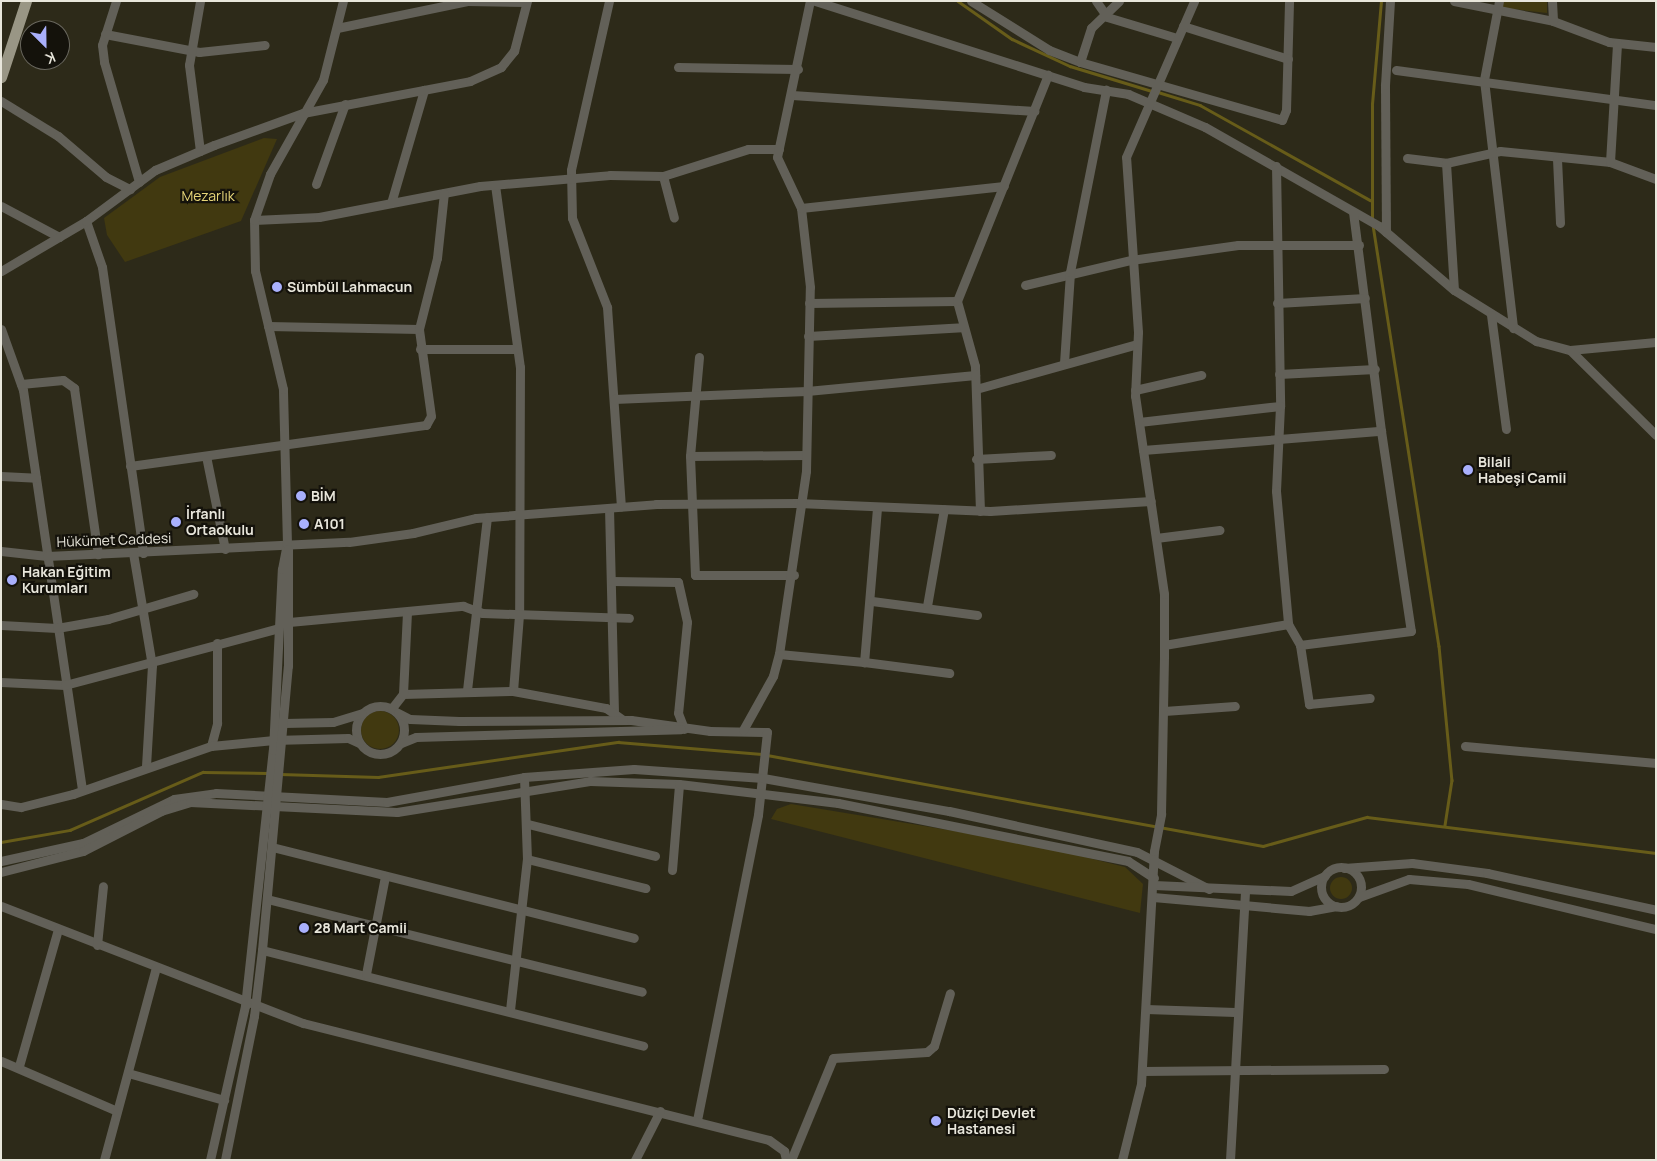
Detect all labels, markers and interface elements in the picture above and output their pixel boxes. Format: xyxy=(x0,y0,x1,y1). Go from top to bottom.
north arrow xyxy=(20,20,70,70)
text: K xyxy=(43,48,59,69)
park label: Mezarlık xyxy=(181,188,235,204)
place label: Sümbül Lahmacun xyxy=(287,279,412,295)
marker: Sümbül Lahmacun xyxy=(271,281,283,293)
place label: Bilali Habeşi Camii xyxy=(1478,454,1566,487)
marker: Bilali Habeşi Camii xyxy=(1462,464,1474,476)
place label: BİM xyxy=(311,488,336,504)
marker: BİM xyxy=(295,490,307,502)
place label: İrfanlı Ortaokulu xyxy=(186,506,254,538)
marker: İrfanlı Ortaokulu xyxy=(170,516,182,528)
place label: A101 xyxy=(314,516,345,532)
marker: A101 xyxy=(298,518,310,530)
street label: Hükümet Caddesi xyxy=(56,530,172,550)
place label: Hakan Eğitim Kurumları xyxy=(22,564,111,596)
marker: Hakan Eğitim Kurumları xyxy=(6,574,18,586)
place label: 28 Mart Camii xyxy=(314,920,407,936)
marker: 28 Mart Camii xyxy=(298,922,310,934)
place label: Düziçi Devlet Hastanesi xyxy=(947,1105,1036,1138)
marker: Düziçi Devlet Hastanesi xyxy=(929,1114,943,1128)

